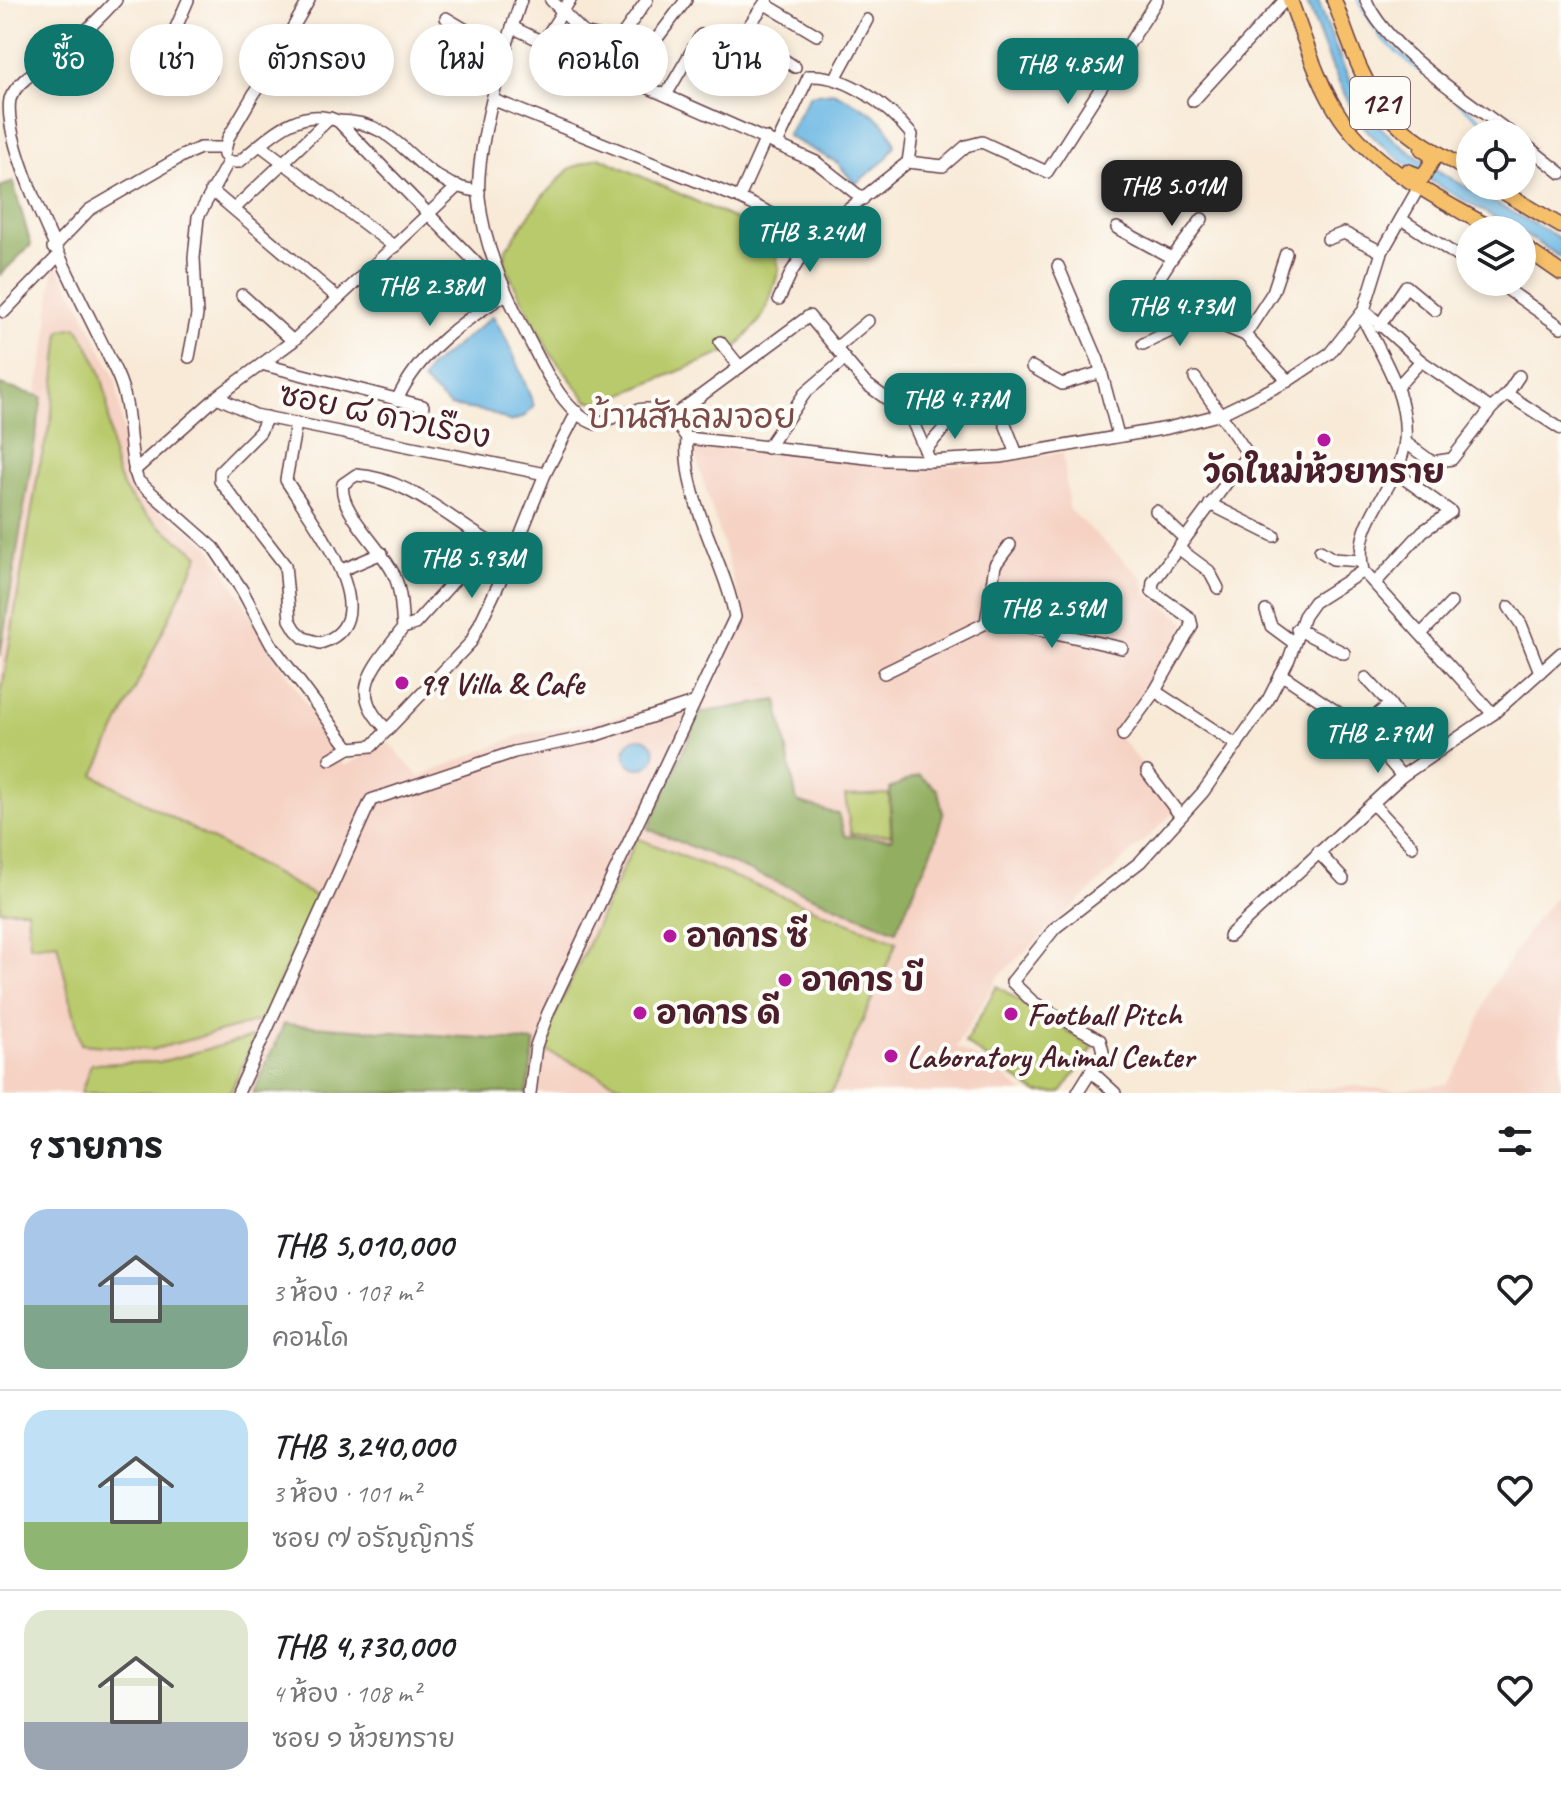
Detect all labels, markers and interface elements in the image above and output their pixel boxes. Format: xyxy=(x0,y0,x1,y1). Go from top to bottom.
chip: ซื้อ xyxy=(24,24,114,96)
chip: เช่า xyxy=(130,24,223,96)
chip: ตัวกรอง xyxy=(239,24,394,96)
chip: ใหม่ xyxy=(410,24,513,96)
chip: คอนโด xyxy=(529,24,668,96)
chip: บ้าน xyxy=(684,24,790,96)
pin: THB 4.85M xyxy=(976,38,1160,106)
text: THB 4.85M xyxy=(1015,47,1121,80)
road number: 121 xyxy=(1350,77,1410,129)
map controls xyxy=(1456,120,1536,296)
button: locate xyxy=(1456,120,1536,200)
pin: THB 5.01M xyxy=(1080,160,1264,228)
text: THB 5.01M xyxy=(1119,169,1225,202)
pin: THB 3.24M xyxy=(718,206,902,274)
text: THB 3.24M xyxy=(757,215,863,248)
button: layers xyxy=(1456,216,1536,296)
pin: THB 2.38M xyxy=(338,260,522,328)
text: THB 2.38M xyxy=(377,269,483,302)
pin: THB 4.73M xyxy=(1088,280,1272,348)
text: THB 4.73M xyxy=(1127,289,1233,322)
street label: ซอย ๘ ดาวเรือง xyxy=(275,373,494,458)
pin: THB 4.77M xyxy=(863,373,1047,441)
text: THB 4.77M xyxy=(902,382,1008,415)
district label: บ้านสันลมจอย xyxy=(588,395,796,438)
marker: วัดใหม่ห้วยทราย xyxy=(1315,431,1333,449)
place label: วัดใหม่ห้วยทราย xyxy=(1203,450,1445,493)
pin: THB 5.93M xyxy=(380,532,564,600)
text: THB 5.93M xyxy=(419,541,525,574)
pin: THB 2.59M xyxy=(960,582,1144,650)
text: THB 2.59M xyxy=(999,591,1105,624)
place label: 99 Villa & Cafe xyxy=(418,663,586,704)
marker: 99 Villa & Cafe xyxy=(393,674,411,692)
pin: THB 2.79M xyxy=(1286,707,1470,775)
text: THB 2.79M xyxy=(1325,716,1431,749)
place label: อาคาร ซี xyxy=(686,914,808,957)
marker: อาคาร ซี xyxy=(661,927,679,945)
place label: อาคาร บี xyxy=(801,958,924,1001)
marker: อาคาร บี xyxy=(776,971,794,989)
place label: อาคาร ดี xyxy=(656,991,780,1034)
place label: Football Pitch xyxy=(1027,994,1183,1035)
marker: อาคาร ดี xyxy=(631,1004,649,1022)
marker: Football Pitch xyxy=(1002,1005,1020,1023)
place label: Laboratory Animal Center xyxy=(907,1036,1197,1077)
marker: Laboratory Animal Center xyxy=(882,1047,900,1065)
icon: filters xyxy=(1493,1119,1537,1163)
text: 9 รายการ xyxy=(24,1125,163,1168)
text: THB 5,010,000 xyxy=(272,1223,453,1266)
icon: home xyxy=(88,1241,184,1337)
icon: heart xyxy=(1493,1267,1537,1311)
text: 3 ห้อง · 107 m² xyxy=(272,1276,420,1309)
text: คอนโด xyxy=(272,1321,349,1354)
text: THB 3,240,000 xyxy=(272,1424,454,1467)
icon: home xyxy=(88,1442,184,1538)
icon: heart xyxy=(1493,1468,1537,1512)
text: 3 ห้อง · 101 m² xyxy=(272,1477,420,1510)
text: ซอย ๗ อรัญญิการ์ xyxy=(272,1522,474,1555)
text: THB 4,730,000 xyxy=(272,1624,453,1667)
icon: home xyxy=(88,1642,184,1738)
icon: heart xyxy=(1493,1668,1537,1712)
text: 4 ห้อง · 108 m² xyxy=(272,1677,420,1710)
text: ซอย ๑ ห้วยทราย xyxy=(272,1722,455,1755)

